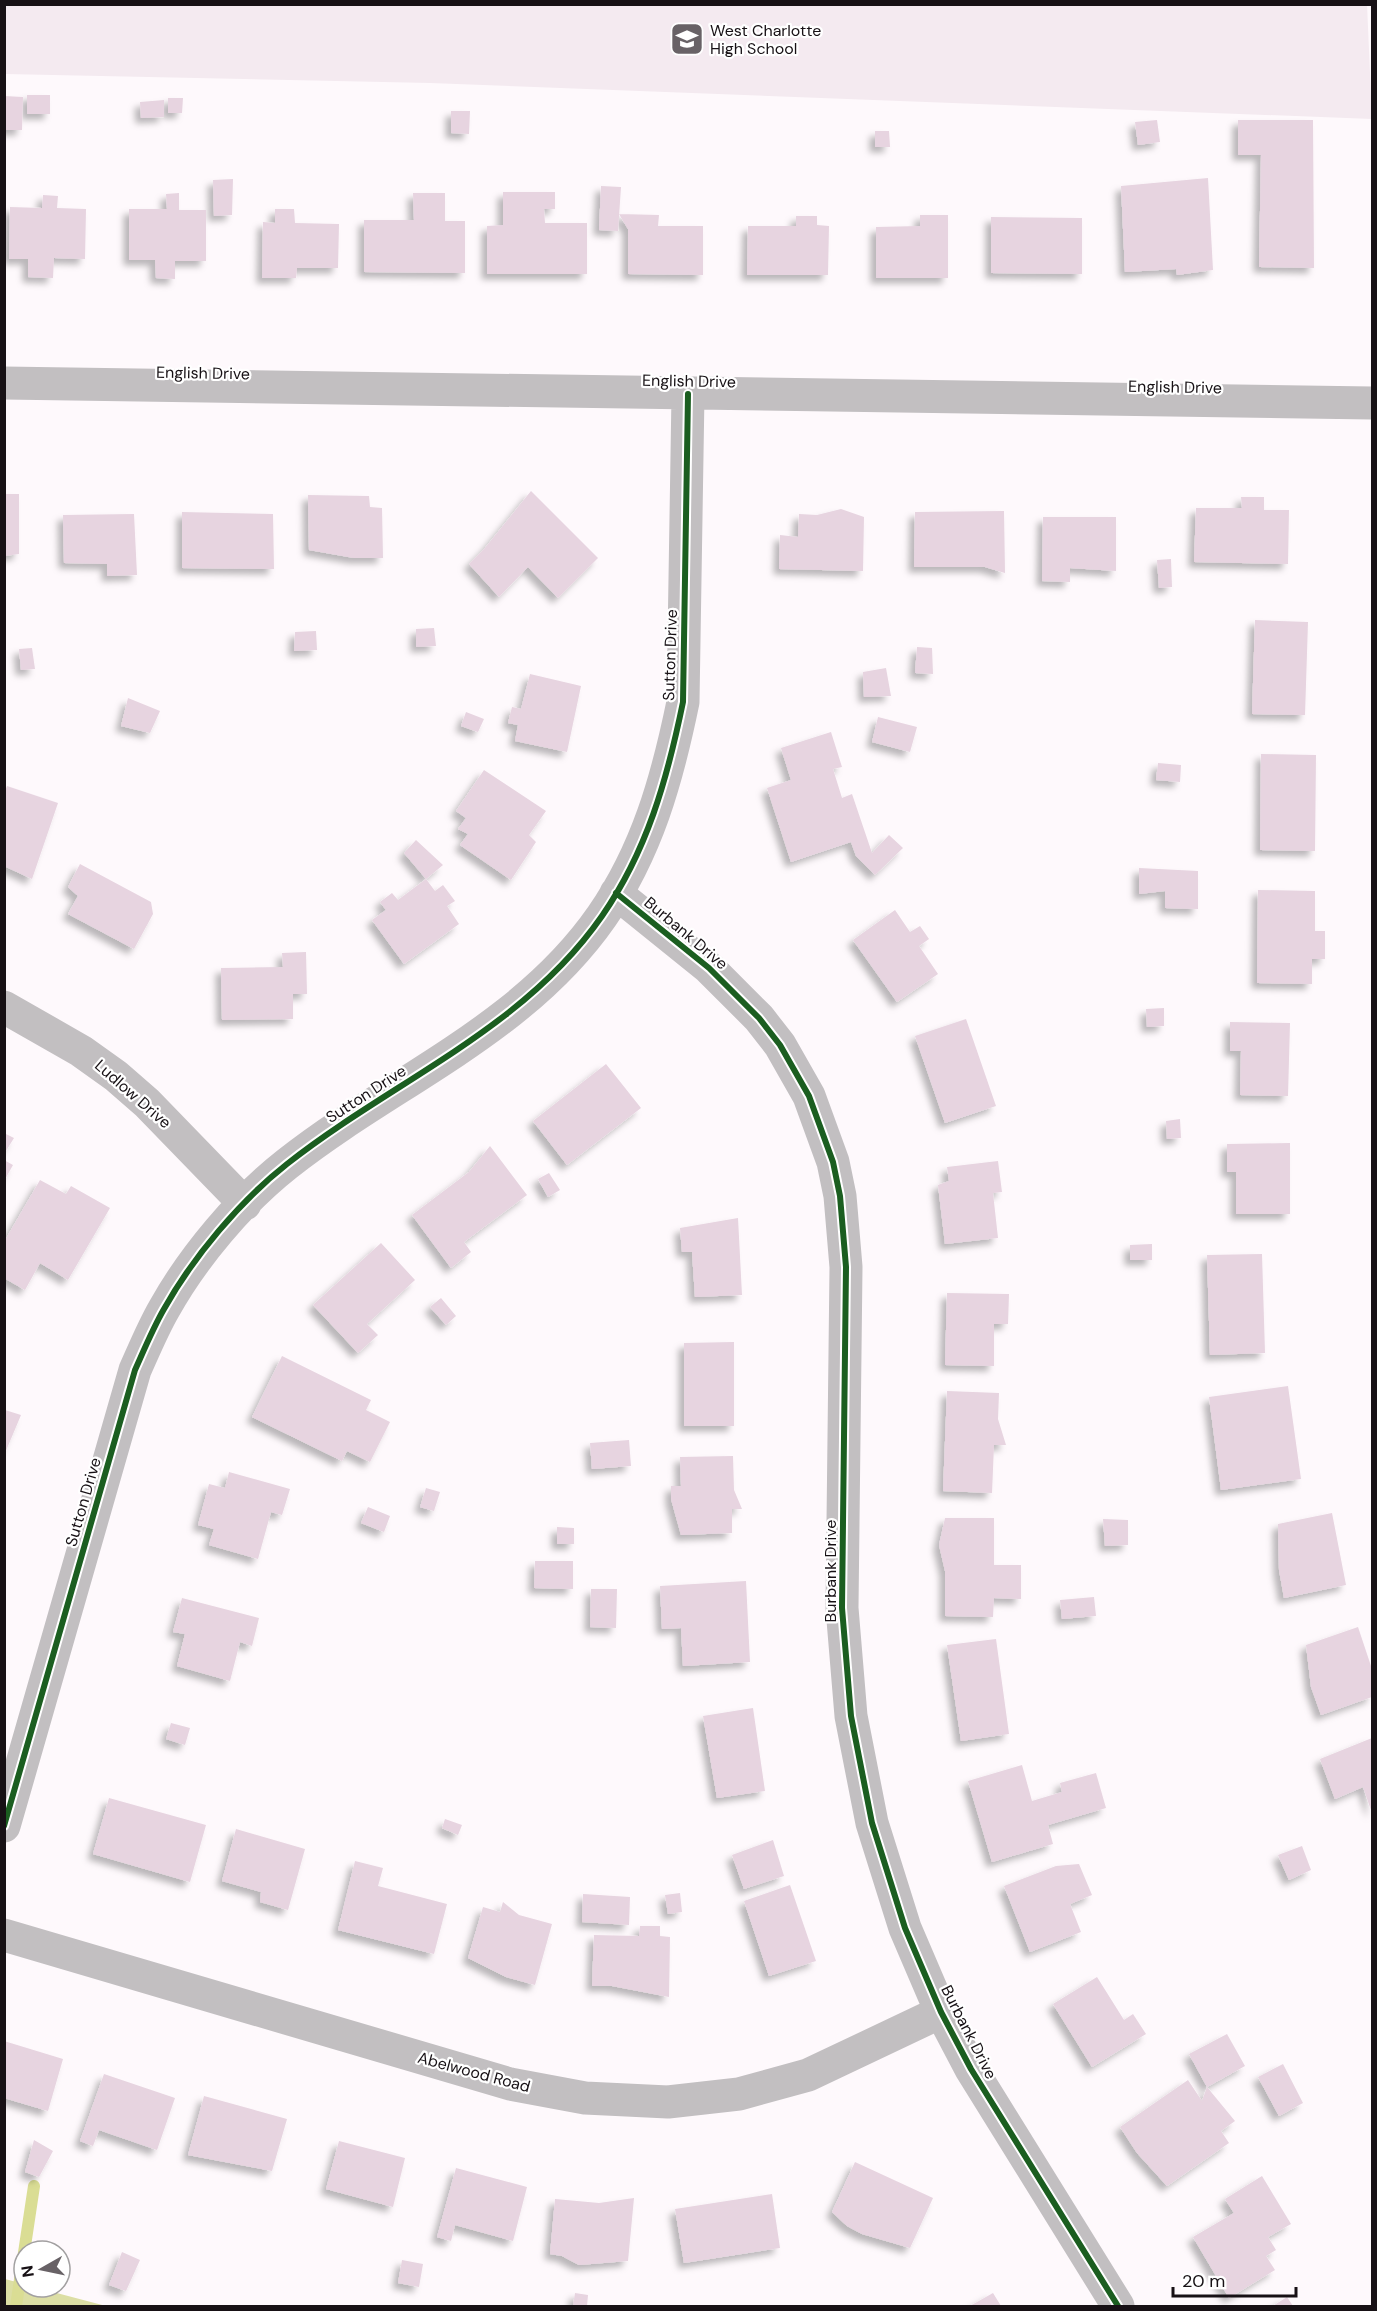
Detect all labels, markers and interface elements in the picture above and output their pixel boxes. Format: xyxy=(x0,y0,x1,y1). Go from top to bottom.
place label: West Charlotte High School xyxy=(710,20,821,59)
school or university icon: West Charlotte High School xyxy=(669,21,705,57)
street label: English Drive xyxy=(156,362,250,384)
street label: English Drive xyxy=(642,370,736,392)
street label: English Drive xyxy=(1128,376,1222,398)
street label: Sutton Drive xyxy=(658,609,682,701)
street label: Burbank Drive xyxy=(640,892,732,974)
street label: Ludlow Drive xyxy=(90,1055,176,1133)
street label: Sutton Drive xyxy=(322,1060,410,1128)
street label: Sutton Drive xyxy=(60,1455,106,1549)
street label: Burbank Drive xyxy=(820,1520,841,1622)
street label: Burbank Drive xyxy=(936,1981,1002,2083)
street label: Abelwood Road xyxy=(415,2047,533,2097)
north arrow xyxy=(12,2239,72,2299)
scale bar xyxy=(1173,2260,1296,2298)
text: N xyxy=(16,2264,39,2279)
text: 20 m xyxy=(1182,2269,1225,2293)

